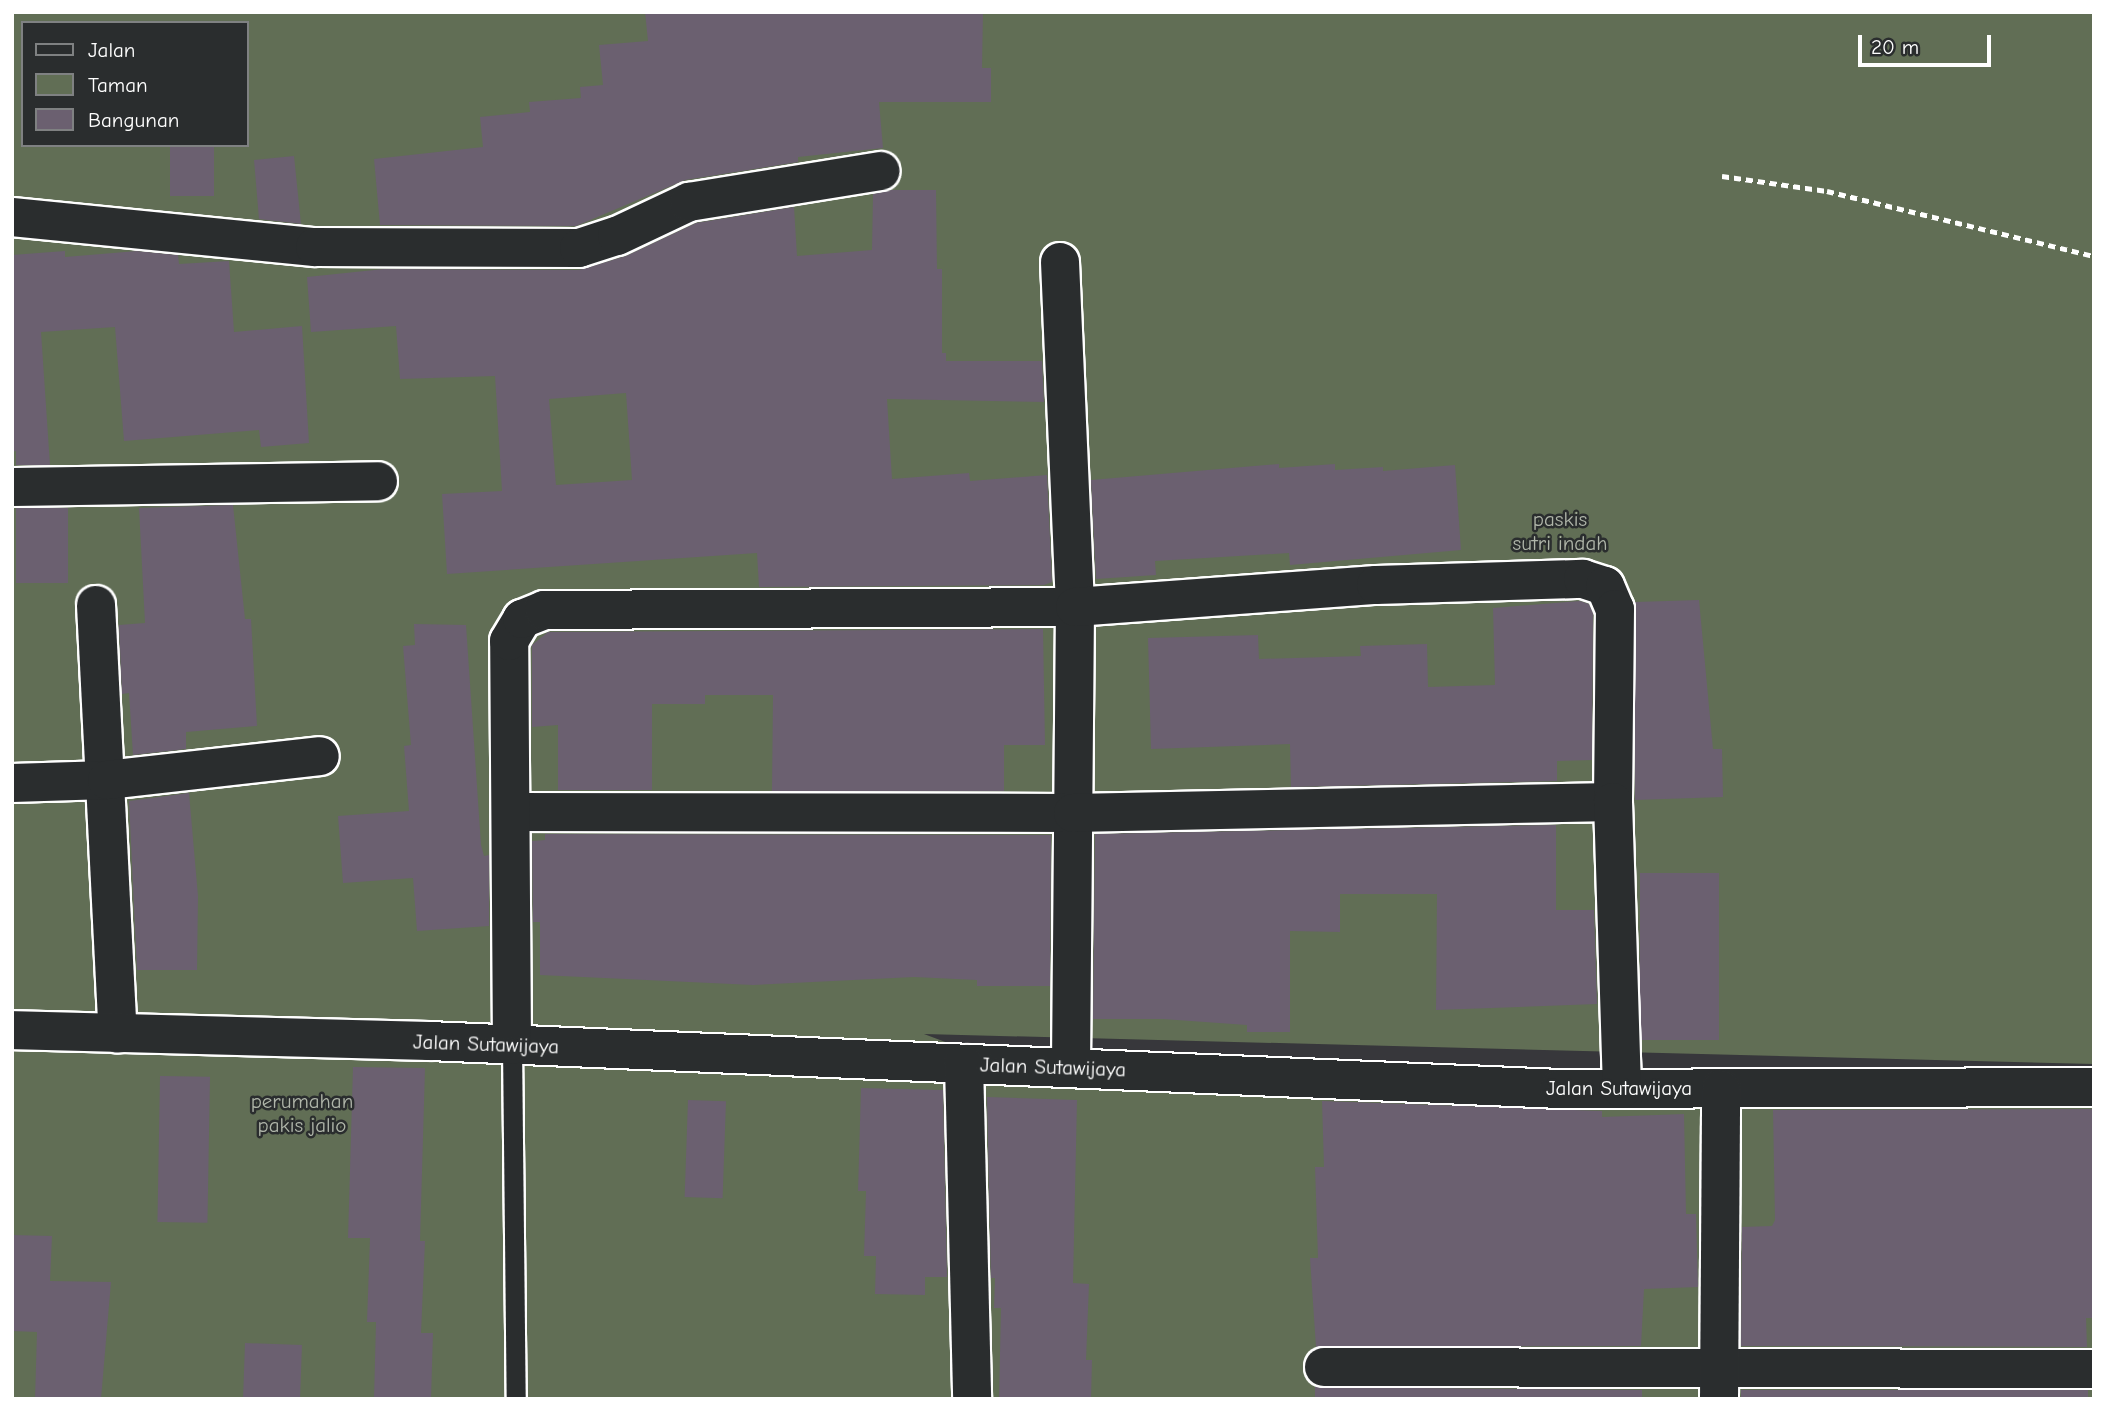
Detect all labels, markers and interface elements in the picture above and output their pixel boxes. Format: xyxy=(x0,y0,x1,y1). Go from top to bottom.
legend xyxy=(21,21,248,147)
scale bar xyxy=(1861,21,1994,65)
text: 20 m xyxy=(1871,35,1919,59)
text: Jalan xyxy=(88,38,135,62)
text: Taman xyxy=(88,73,148,97)
text: Bangunan xyxy=(88,108,179,132)
park label: paskis sutri indah xyxy=(1512,506,1608,556)
street label: Jalan Sutawijaya xyxy=(413,1029,559,1059)
street label: Jalan Sutawijaya xyxy=(980,1052,1126,1082)
street label: Jalan Sutawijaya xyxy=(1546,1075,1692,1101)
park label: perumahan pakis jalio xyxy=(251,1088,353,1138)

